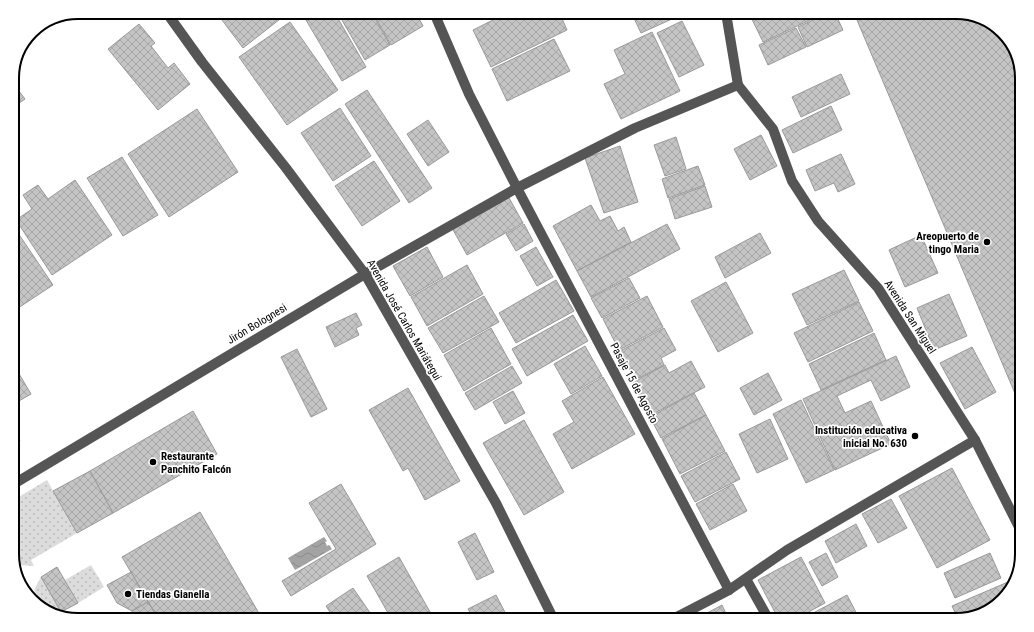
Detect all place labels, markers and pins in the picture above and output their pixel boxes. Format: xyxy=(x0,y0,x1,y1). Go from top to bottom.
place label: Areopuerto de tingo Maria xyxy=(916,230,979,256)
marker: Areopuerto de tingo Maria xyxy=(982,237,992,247)
place label: Institución educativa inicial No. 630 xyxy=(815,424,907,450)
marker: Institución educativa inicial No. 630 xyxy=(910,431,920,441)
place label: Restaurante Panchito Falcón xyxy=(161,450,231,476)
marker: Restaurante Panchito Falcón xyxy=(148,457,158,467)
place label: Tiendas Gianella xyxy=(136,588,209,601)
marker: Tiendas Gianella xyxy=(123,589,133,599)

